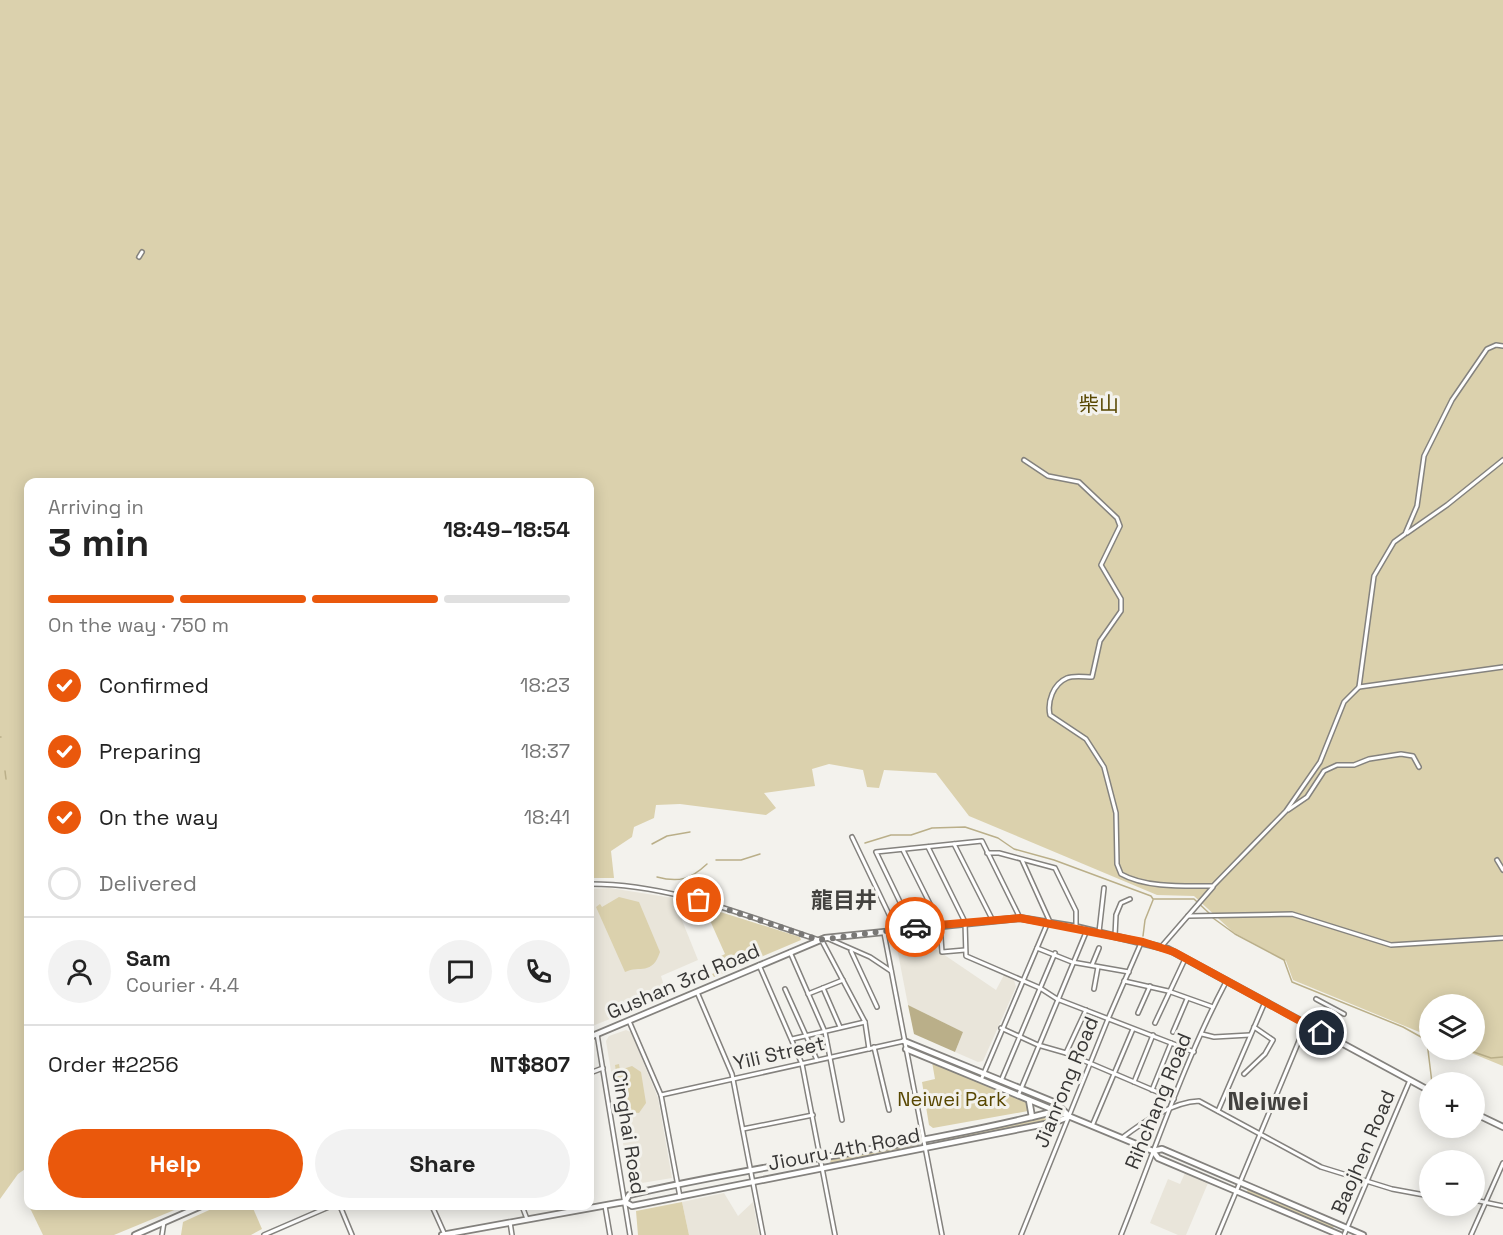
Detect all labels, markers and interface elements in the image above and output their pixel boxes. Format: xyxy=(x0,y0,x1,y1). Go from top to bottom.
park label: 柴山 xyxy=(1079,391,1119,417)
text: Arriving in xyxy=(48,494,144,520)
text: 18:49–18:54 xyxy=(443,515,570,543)
text: 3 min xyxy=(48,518,149,567)
text: On the way · 750 m xyxy=(48,612,229,638)
icon: check xyxy=(48,669,81,702)
text: Confirmed xyxy=(99,671,209,699)
text: 18:23 xyxy=(520,672,570,698)
icon: check xyxy=(48,735,81,768)
text: Preparing xyxy=(99,737,201,765)
text: 18:37 xyxy=(521,738,570,764)
icon: check xyxy=(48,801,81,834)
text: On the way xyxy=(99,803,218,831)
text: 18:41 xyxy=(524,804,570,830)
text: Delivered xyxy=(99,869,197,897)
pin xyxy=(673,874,724,925)
icon: bag xyxy=(682,883,715,916)
district label: 龍目井 xyxy=(811,886,877,914)
courier xyxy=(885,897,945,957)
icon: car xyxy=(899,911,932,944)
street label: Gushan 3rd Road xyxy=(603,937,763,1025)
button: person xyxy=(48,940,111,1003)
button: chat xyxy=(429,940,492,1003)
button: phone xyxy=(507,940,570,1003)
text: Sam xyxy=(126,944,171,972)
text: Courier · 4.4 xyxy=(126,972,239,998)
map controls xyxy=(1419,994,1485,1216)
button: layers xyxy=(1419,994,1485,1060)
pin xyxy=(1296,1007,1347,1058)
street label: Jianrong Road xyxy=(1028,1012,1104,1152)
icon: home xyxy=(1305,1016,1338,1049)
street label: Rihchang Road xyxy=(1119,1029,1197,1173)
street label: Yili Street xyxy=(731,1030,827,1076)
text: Order #2256 xyxy=(48,1050,179,1078)
text: NT$807 xyxy=(490,1050,570,1078)
street label: Cinghai Road xyxy=(606,1068,652,1196)
button: + xyxy=(1419,1072,1485,1138)
district label: Neiwei xyxy=(1227,1084,1309,1118)
park label: Neiwei Park xyxy=(897,1086,1007,1112)
street label: Baojhen Road xyxy=(1325,1086,1401,1218)
street label: Jiouru 4th Road xyxy=(766,1121,922,1177)
button: Help xyxy=(48,1129,303,1198)
button: Share xyxy=(315,1129,570,1198)
button: − xyxy=(1419,1150,1485,1216)

